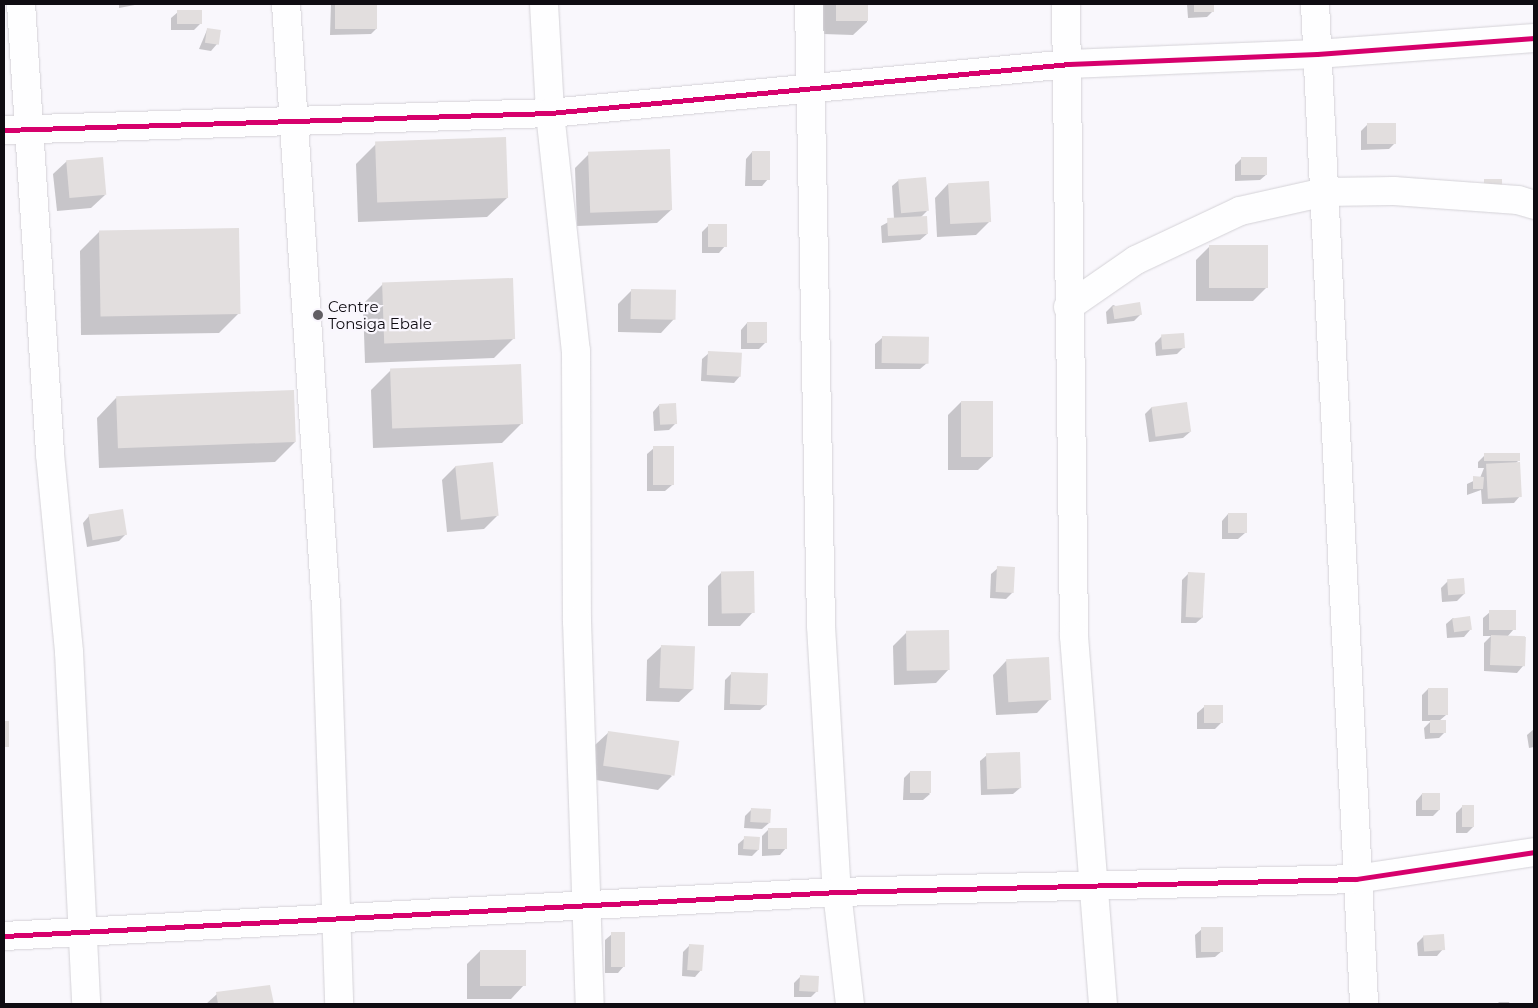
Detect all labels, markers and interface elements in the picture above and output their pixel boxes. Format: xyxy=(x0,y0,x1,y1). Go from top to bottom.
place label: Centre Tonsiga Ebale xyxy=(328,297,432,332)
marker: Centre Tonsiga Ebale xyxy=(312,309,324,321)

